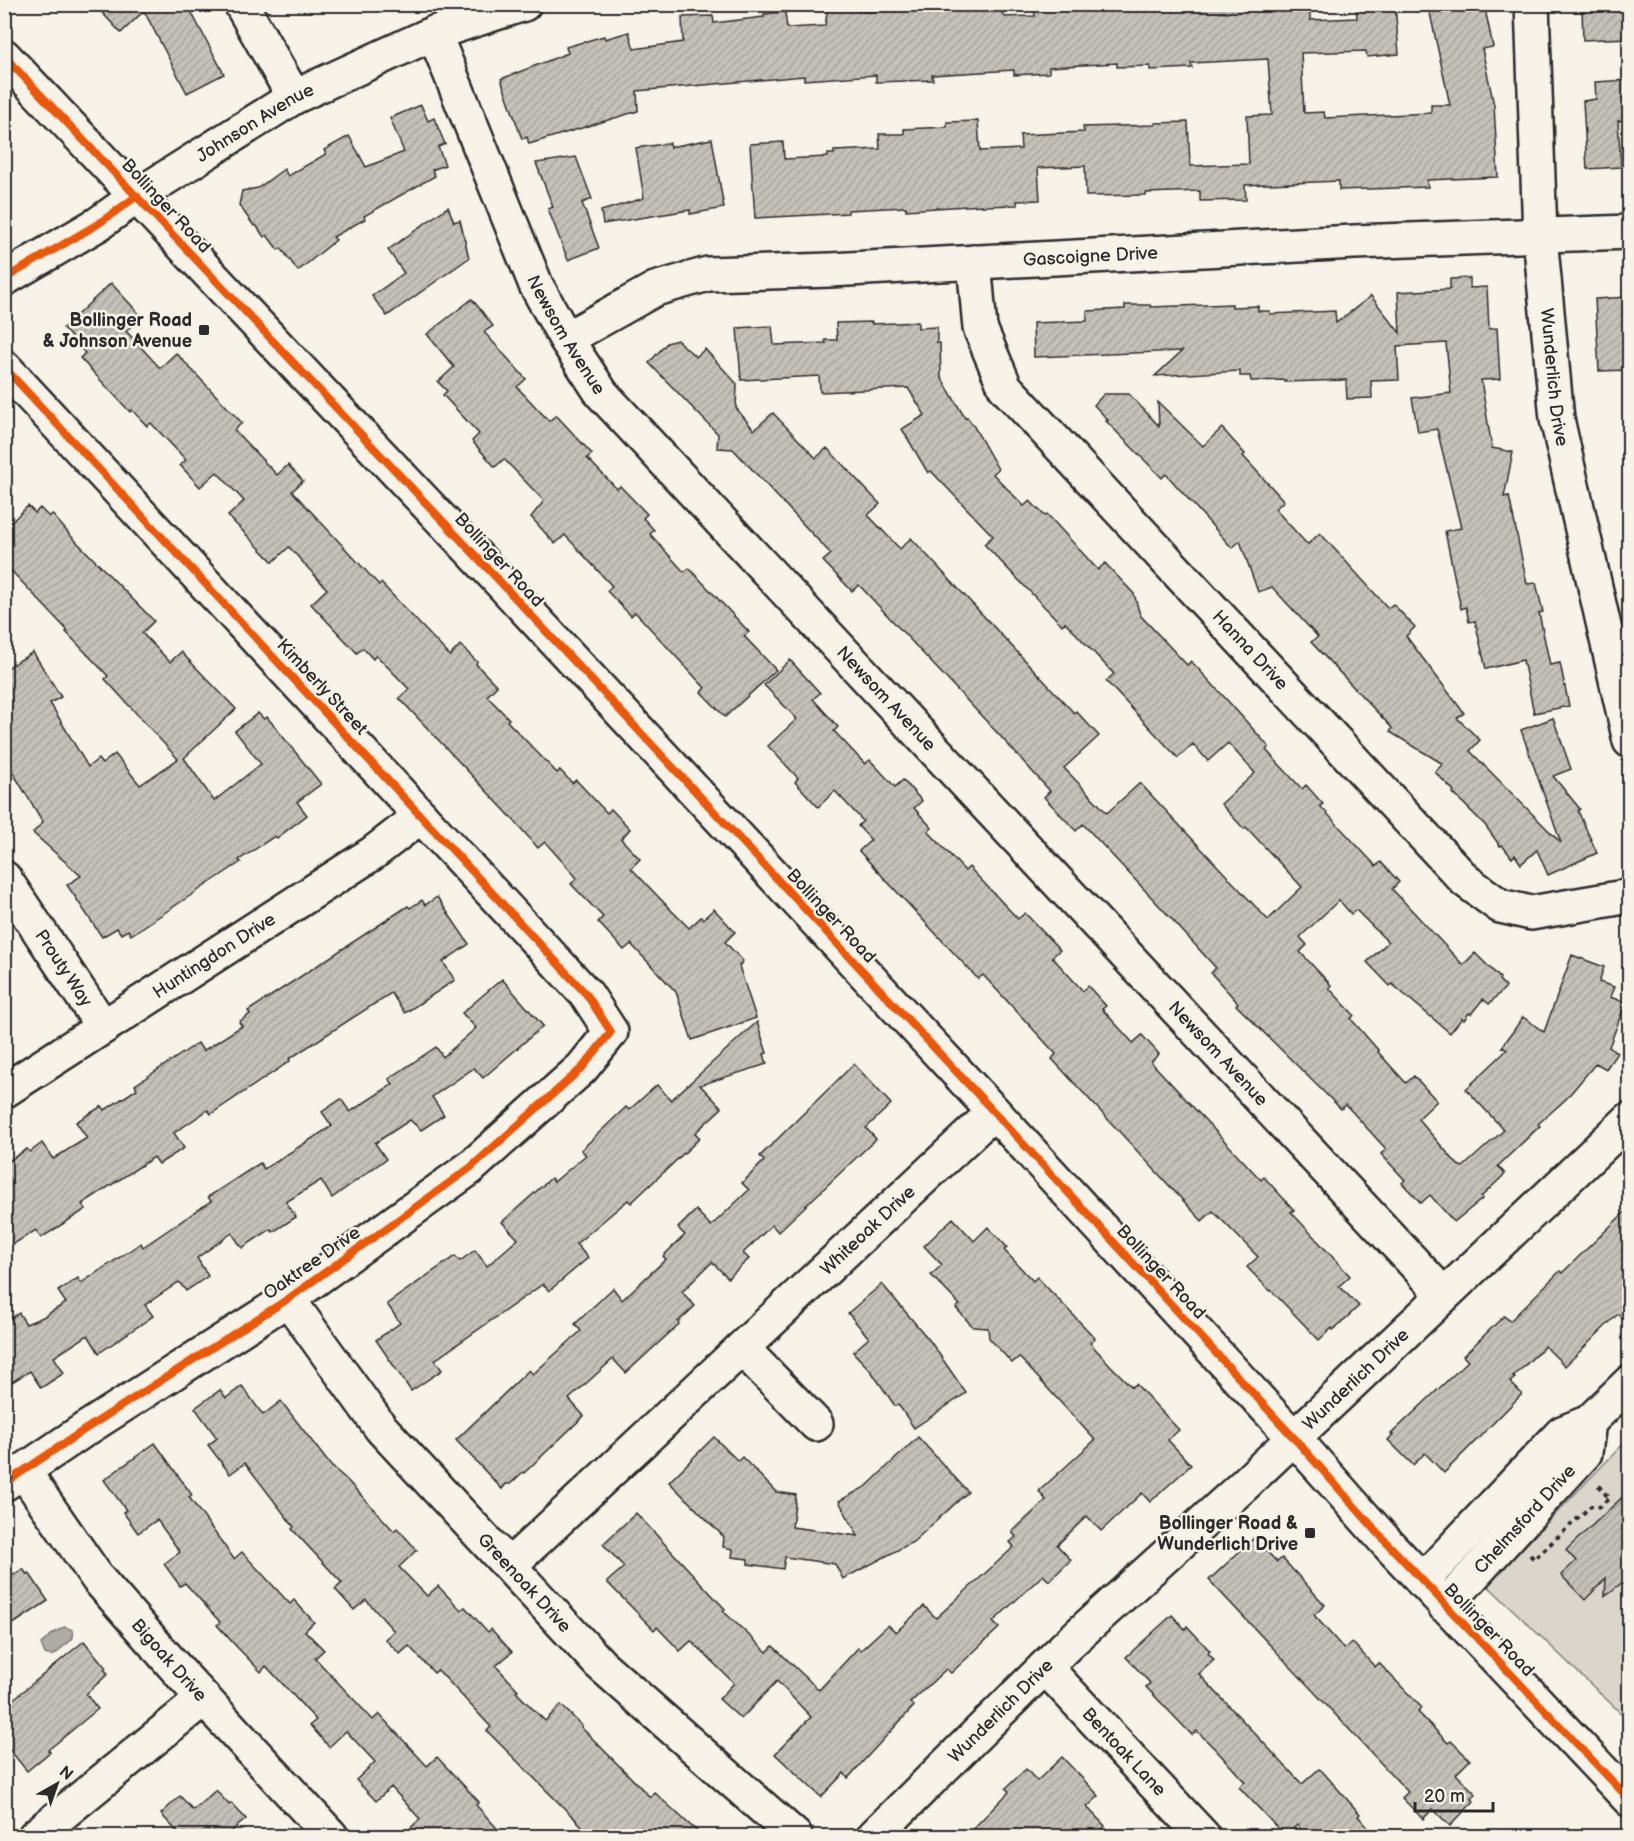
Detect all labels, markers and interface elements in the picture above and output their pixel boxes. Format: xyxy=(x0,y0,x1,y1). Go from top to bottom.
street label: Johnson Avenue xyxy=(192,79,317,166)
street label: Bollinger Road xyxy=(117,155,215,257)
street label: Gascoigne Drive xyxy=(1022,242,1159,270)
street label: Newsom Avenue xyxy=(523,272,610,399)
street label: Wunderlich Drive xyxy=(1536,307,1573,448)
place label: Bollinger Road & Johnson Avenue xyxy=(43,310,192,352)
marker: Bollinger Road & Johnson Avenue xyxy=(197,323,211,337)
street label: Bollinger Road xyxy=(450,509,548,611)
street label: Hanna Drive xyxy=(1208,606,1293,694)
street label: Kimberly Street xyxy=(272,635,372,740)
street label: Newsom Avenue xyxy=(832,642,941,755)
street label: Bollinger Road xyxy=(782,865,880,967)
street label: Huntingdon Drive xyxy=(149,908,280,1003)
street label: Prouty Way xyxy=(31,926,97,1011)
street label: Newsom Avenue xyxy=(1164,997,1272,1110)
street label: Whiteoak Drive xyxy=(816,1181,920,1280)
street label: Bollinger Road xyxy=(1112,1221,1210,1323)
street label: Oaktree Drive xyxy=(260,1222,365,1304)
street label: Wunderlich Drive xyxy=(1298,1324,1413,1434)
street label: Chelmsford Drive xyxy=(1470,1460,1580,1578)
place label: Bollinger Road & Wunderlich Drive xyxy=(1157,1513,1298,1555)
marker: Bollinger Road & Wunderlich Drive xyxy=(1303,1526,1317,1540)
street label: Greenoak Drive xyxy=(473,1529,576,1637)
street label: Bollinger Road xyxy=(1439,1579,1539,1681)
street label: Bigoak Drive xyxy=(127,1614,212,1706)
street label: Wunderlich Drive xyxy=(944,1654,1057,1767)
street label: Bentoak Lane xyxy=(1078,1703,1171,1800)
north arrow xyxy=(27,1754,87,1814)
text: N xyxy=(55,1763,76,1785)
scale bar xyxy=(1415,1775,1493,1813)
text: 20 m xyxy=(1424,1786,1465,1807)

